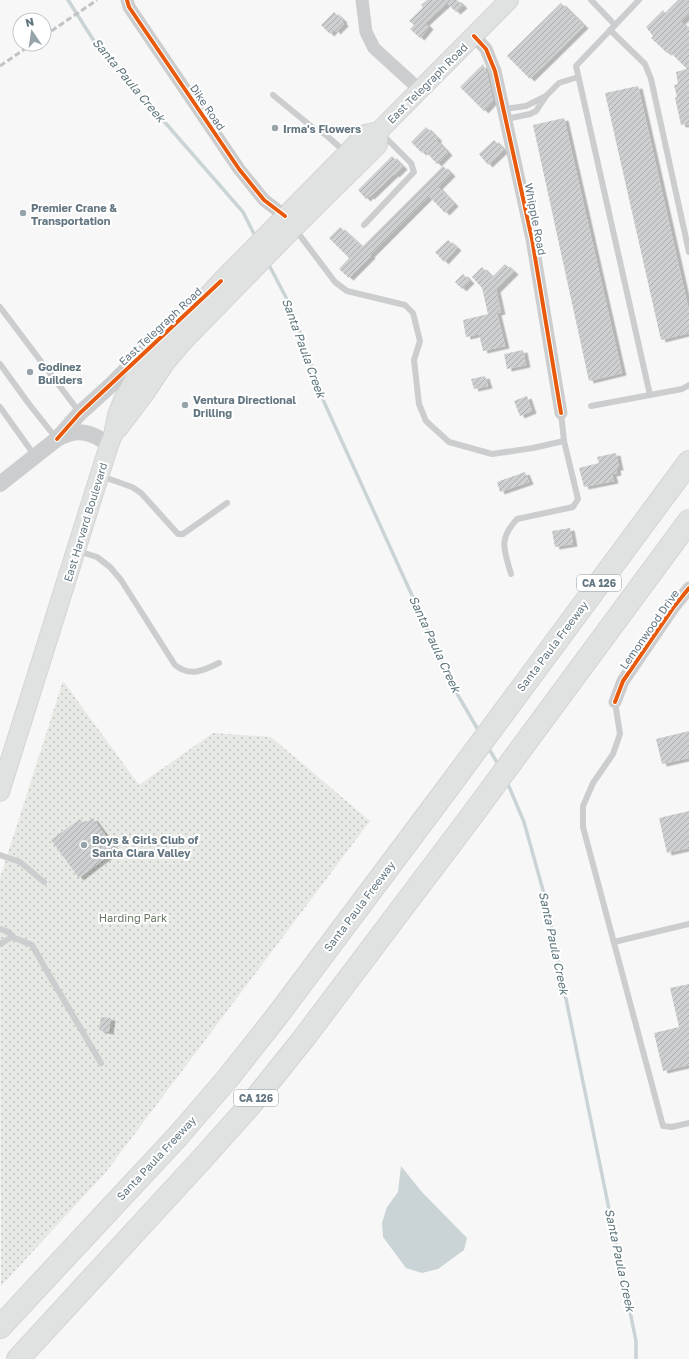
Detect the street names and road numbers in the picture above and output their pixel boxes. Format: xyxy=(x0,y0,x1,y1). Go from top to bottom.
street label: East Telegraph Road xyxy=(384,40,470,126)
street label: Dike Road xyxy=(188,82,228,132)
street label: Whipple Road xyxy=(523,182,549,256)
street label: East Telegraph Road xyxy=(116,284,204,368)
street label: East Harvard Boulevard xyxy=(61,461,109,583)
road number: CA 126 xyxy=(577,575,621,591)
street label: Lemonwood Drive xyxy=(617,587,681,671)
street label: Santa Paula Freeway xyxy=(514,598,590,694)
street label: Santa Paula Freeway xyxy=(321,858,397,954)
road number: CA 126 xyxy=(234,1090,278,1106)
street label: Santa Paula Freeway xyxy=(114,1113,198,1203)

